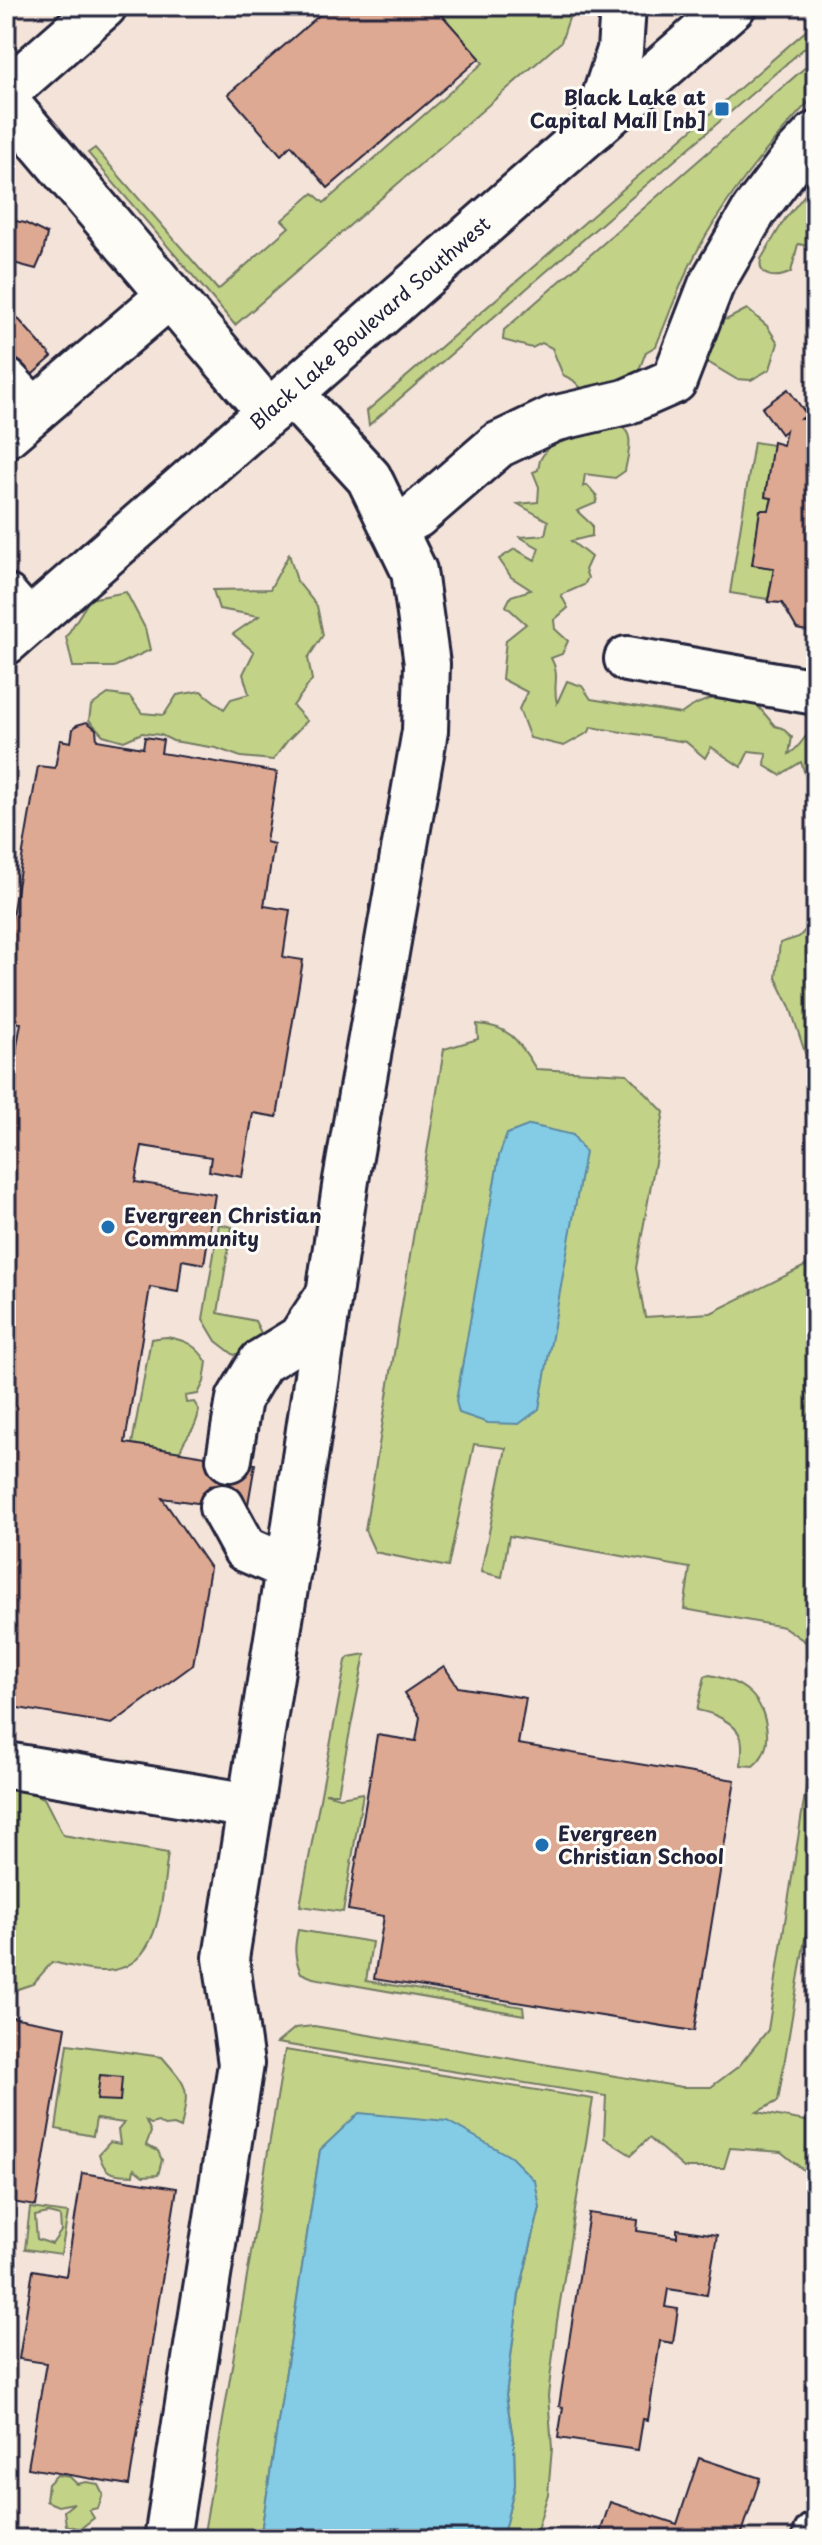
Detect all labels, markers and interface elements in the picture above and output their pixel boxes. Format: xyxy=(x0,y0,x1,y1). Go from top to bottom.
place label: Black Lake at Capital Mall [nb] xyxy=(530,82,706,135)
marker: Black Lake at Capital Mall [nb] xyxy=(713,100,731,118)
street label: Black Lake Boulevard Southwest xyxy=(243,209,497,436)
place label: Evergreen Christian Commmunity xyxy=(124,1200,322,1253)
marker: Evergreen Christian Commmunity xyxy=(99,1218,117,1236)
place label: Evergreen Christian School xyxy=(558,1818,724,1871)
marker: Evergreen Christian School xyxy=(533,1836,551,1854)

